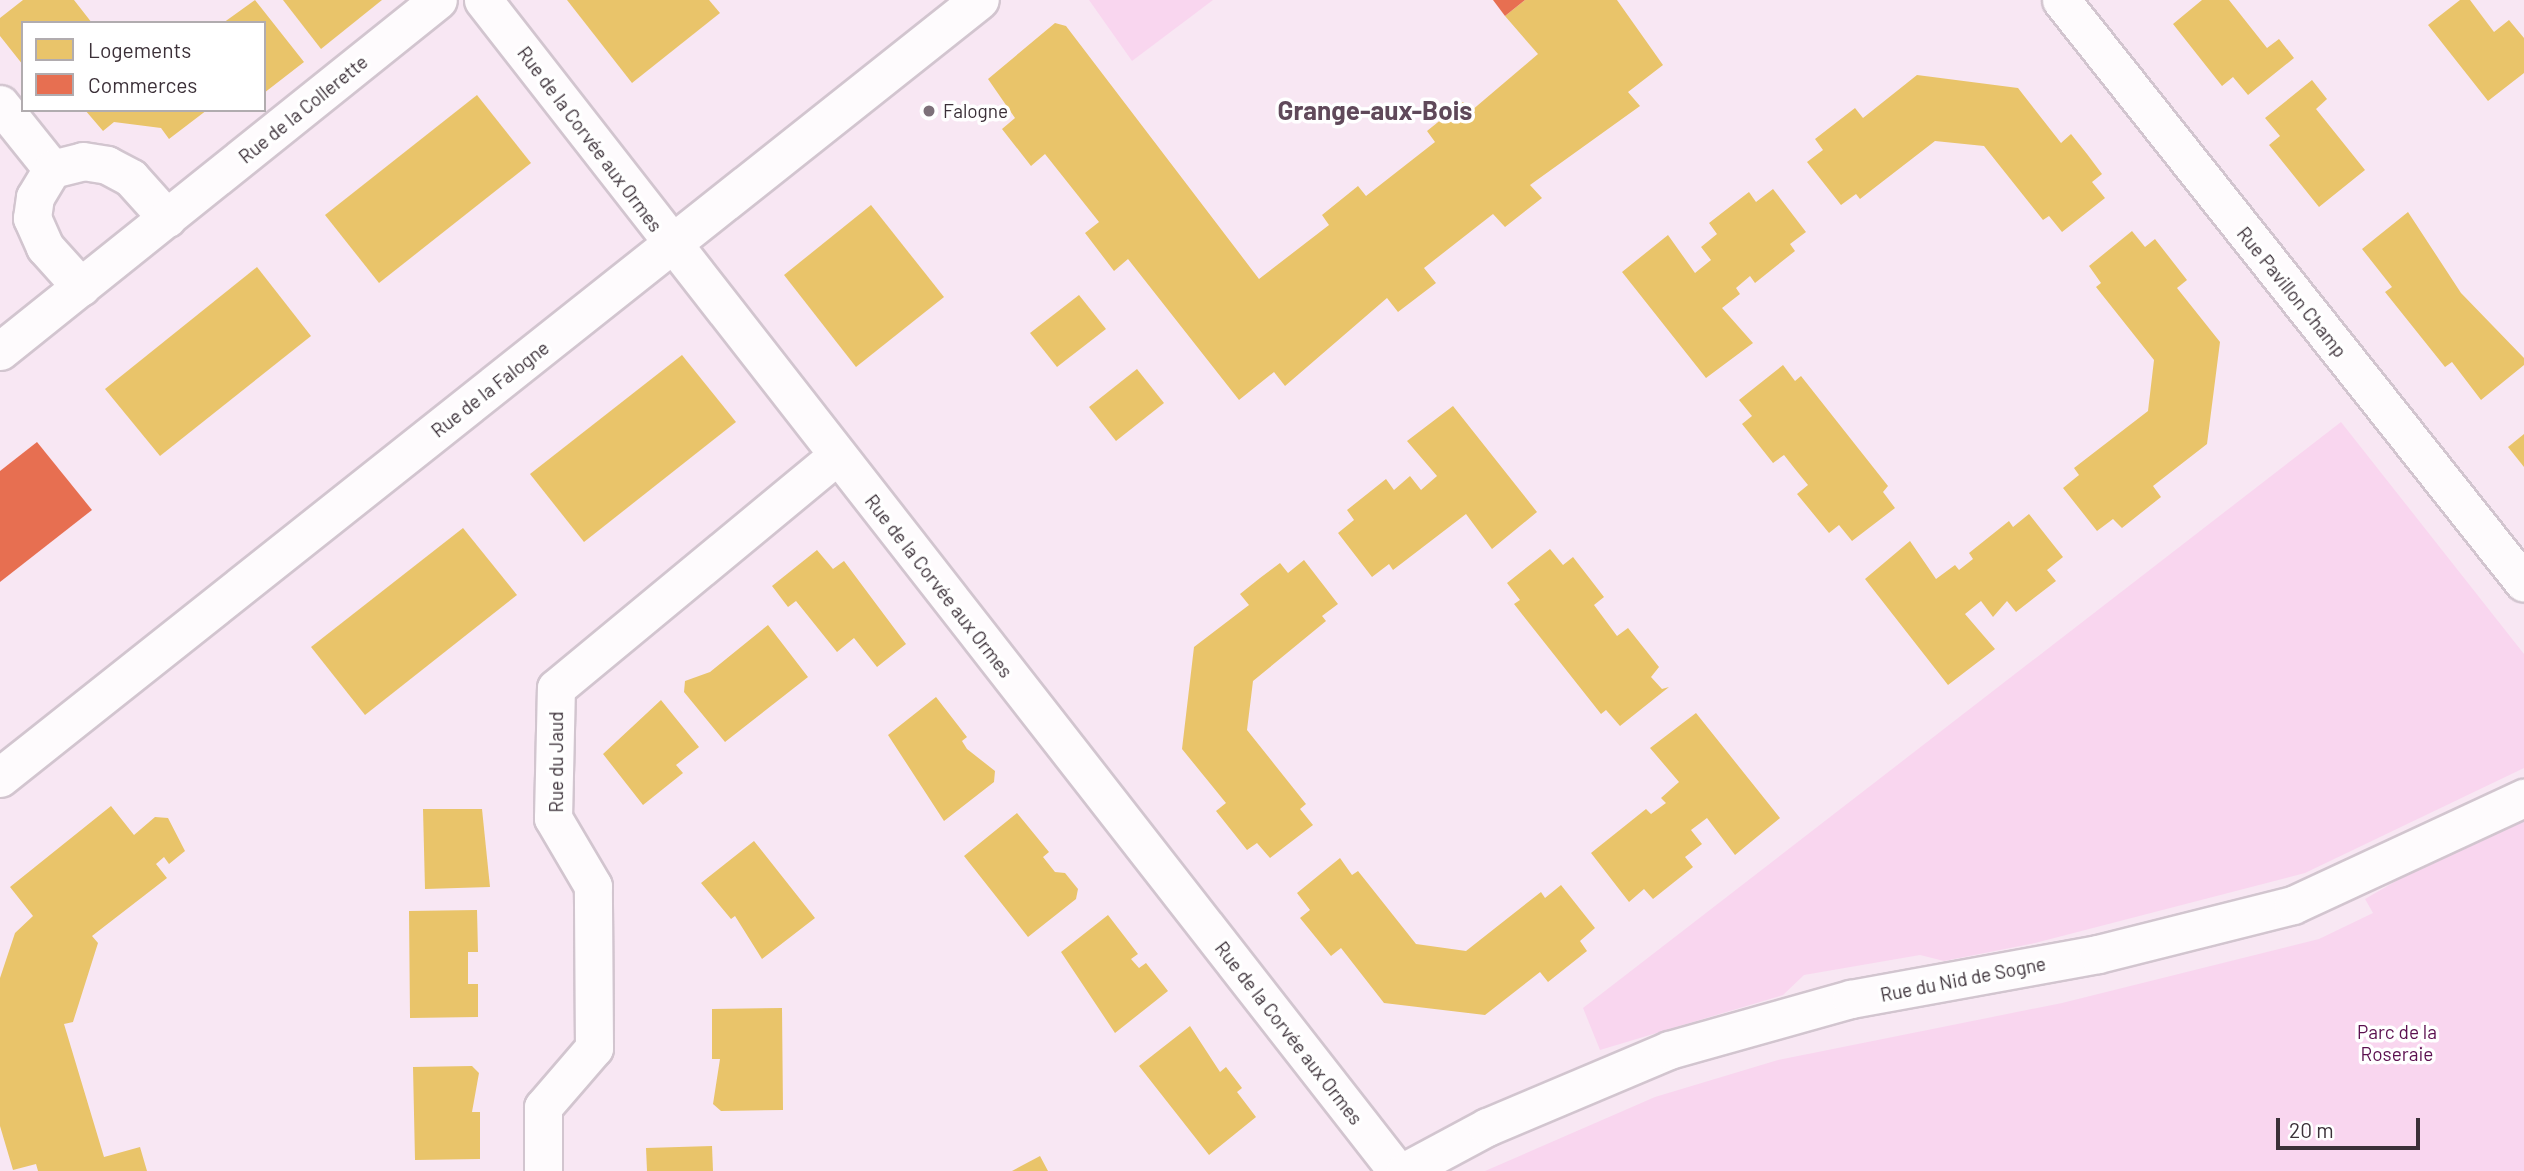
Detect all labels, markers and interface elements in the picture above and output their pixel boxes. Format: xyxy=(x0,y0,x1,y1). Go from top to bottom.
legend xyxy=(21,21,266,112)
text: Logements xyxy=(88,37,191,62)
street label: Rue de la Corvée aux Ormes xyxy=(513,42,667,236)
street label: Rue de la Collerette xyxy=(234,50,372,168)
text: Commerces xyxy=(88,72,197,97)
district label: Grange-aux-Bois xyxy=(1278,94,1472,126)
place label: Falogne xyxy=(943,100,1008,122)
marker: Falogne xyxy=(921,103,937,119)
street label: Rue Pavillon Champ xyxy=(2232,222,2352,362)
street label: Rue de la Falogne xyxy=(427,336,553,442)
street label: Rue de la Corvée aux Ormes xyxy=(860,490,1018,682)
street label: Rue du Jaud xyxy=(545,711,567,813)
street label: Rue de la Corvée aux Ormes xyxy=(1210,937,1368,1129)
street label: Rue du Nid de Sogne xyxy=(1878,952,2048,1006)
park label: Parc de la Roseraie xyxy=(2357,1021,2437,1065)
scale bar xyxy=(2279,1104,2422,1148)
text: 20 m xyxy=(2289,1117,2334,1142)

